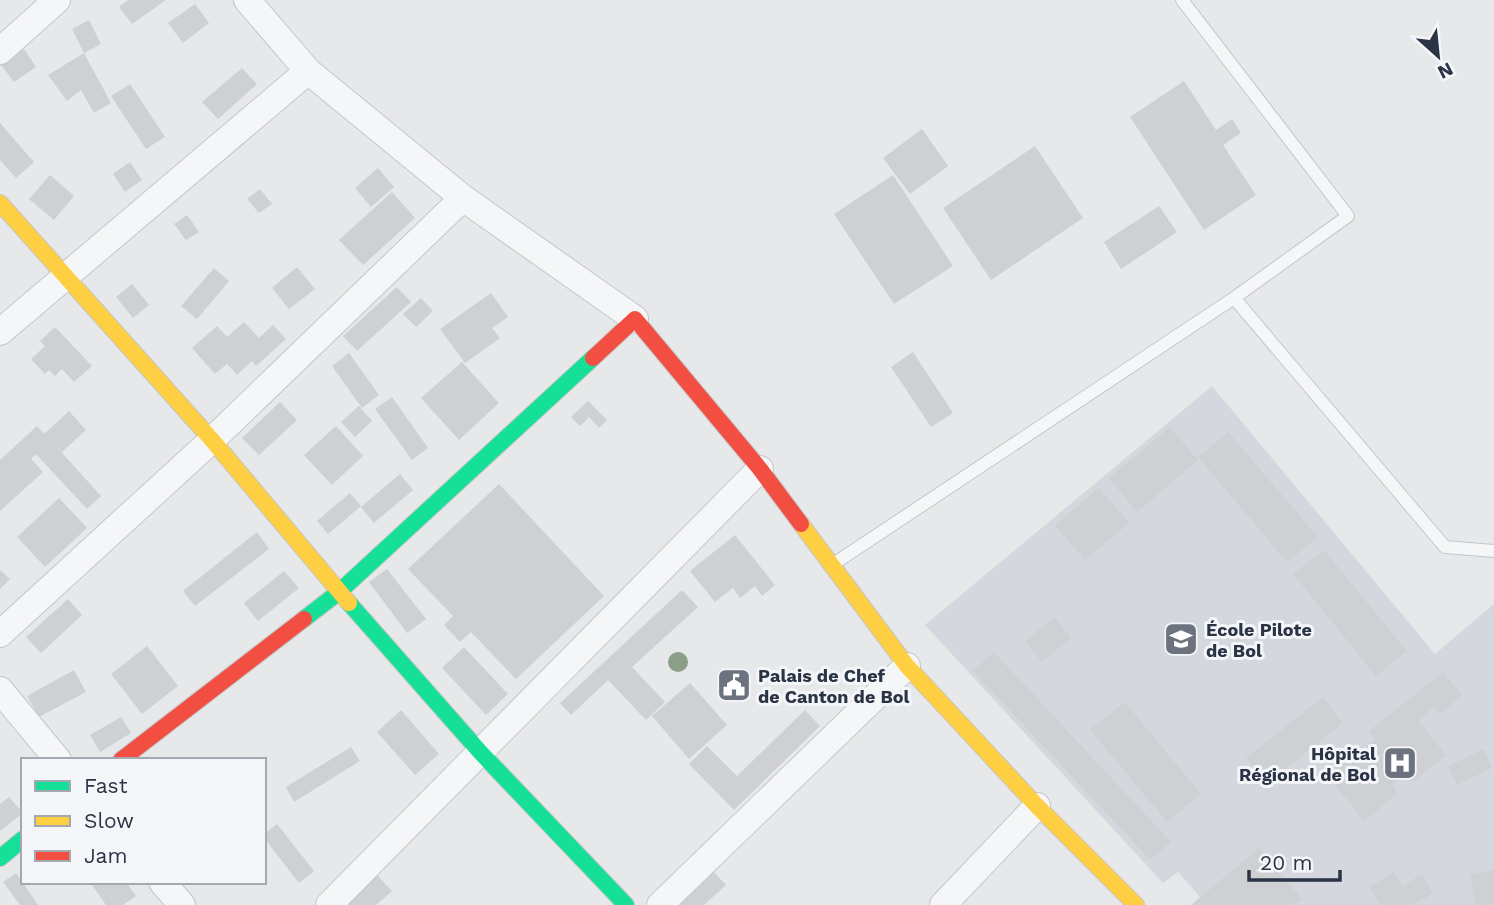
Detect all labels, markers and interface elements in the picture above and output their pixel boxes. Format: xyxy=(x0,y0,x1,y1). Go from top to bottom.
north arrow xyxy=(1403,21,1473,91)
text: N xyxy=(1434,57,1457,84)
place label: École Pilote de Bol xyxy=(1206,619,1312,661)
school or university icon: École Pilote de Bol xyxy=(1162,620,1200,658)
place label: Palais de Chef de Canton de Bol xyxy=(758,665,910,707)
public building icon: Palais de Chef de Canton de Bol xyxy=(715,666,753,704)
place label: Hôpital Régional de Bol xyxy=(1239,743,1376,785)
hospital icon: Hôpital Régional de Bol xyxy=(1381,744,1419,782)
legend xyxy=(21,758,266,884)
text: Fast xyxy=(84,773,128,798)
text: Slow xyxy=(84,808,134,833)
scale bar xyxy=(1249,838,1340,882)
text: Jam xyxy=(84,843,127,868)
text: 20 m xyxy=(1260,850,1312,875)

